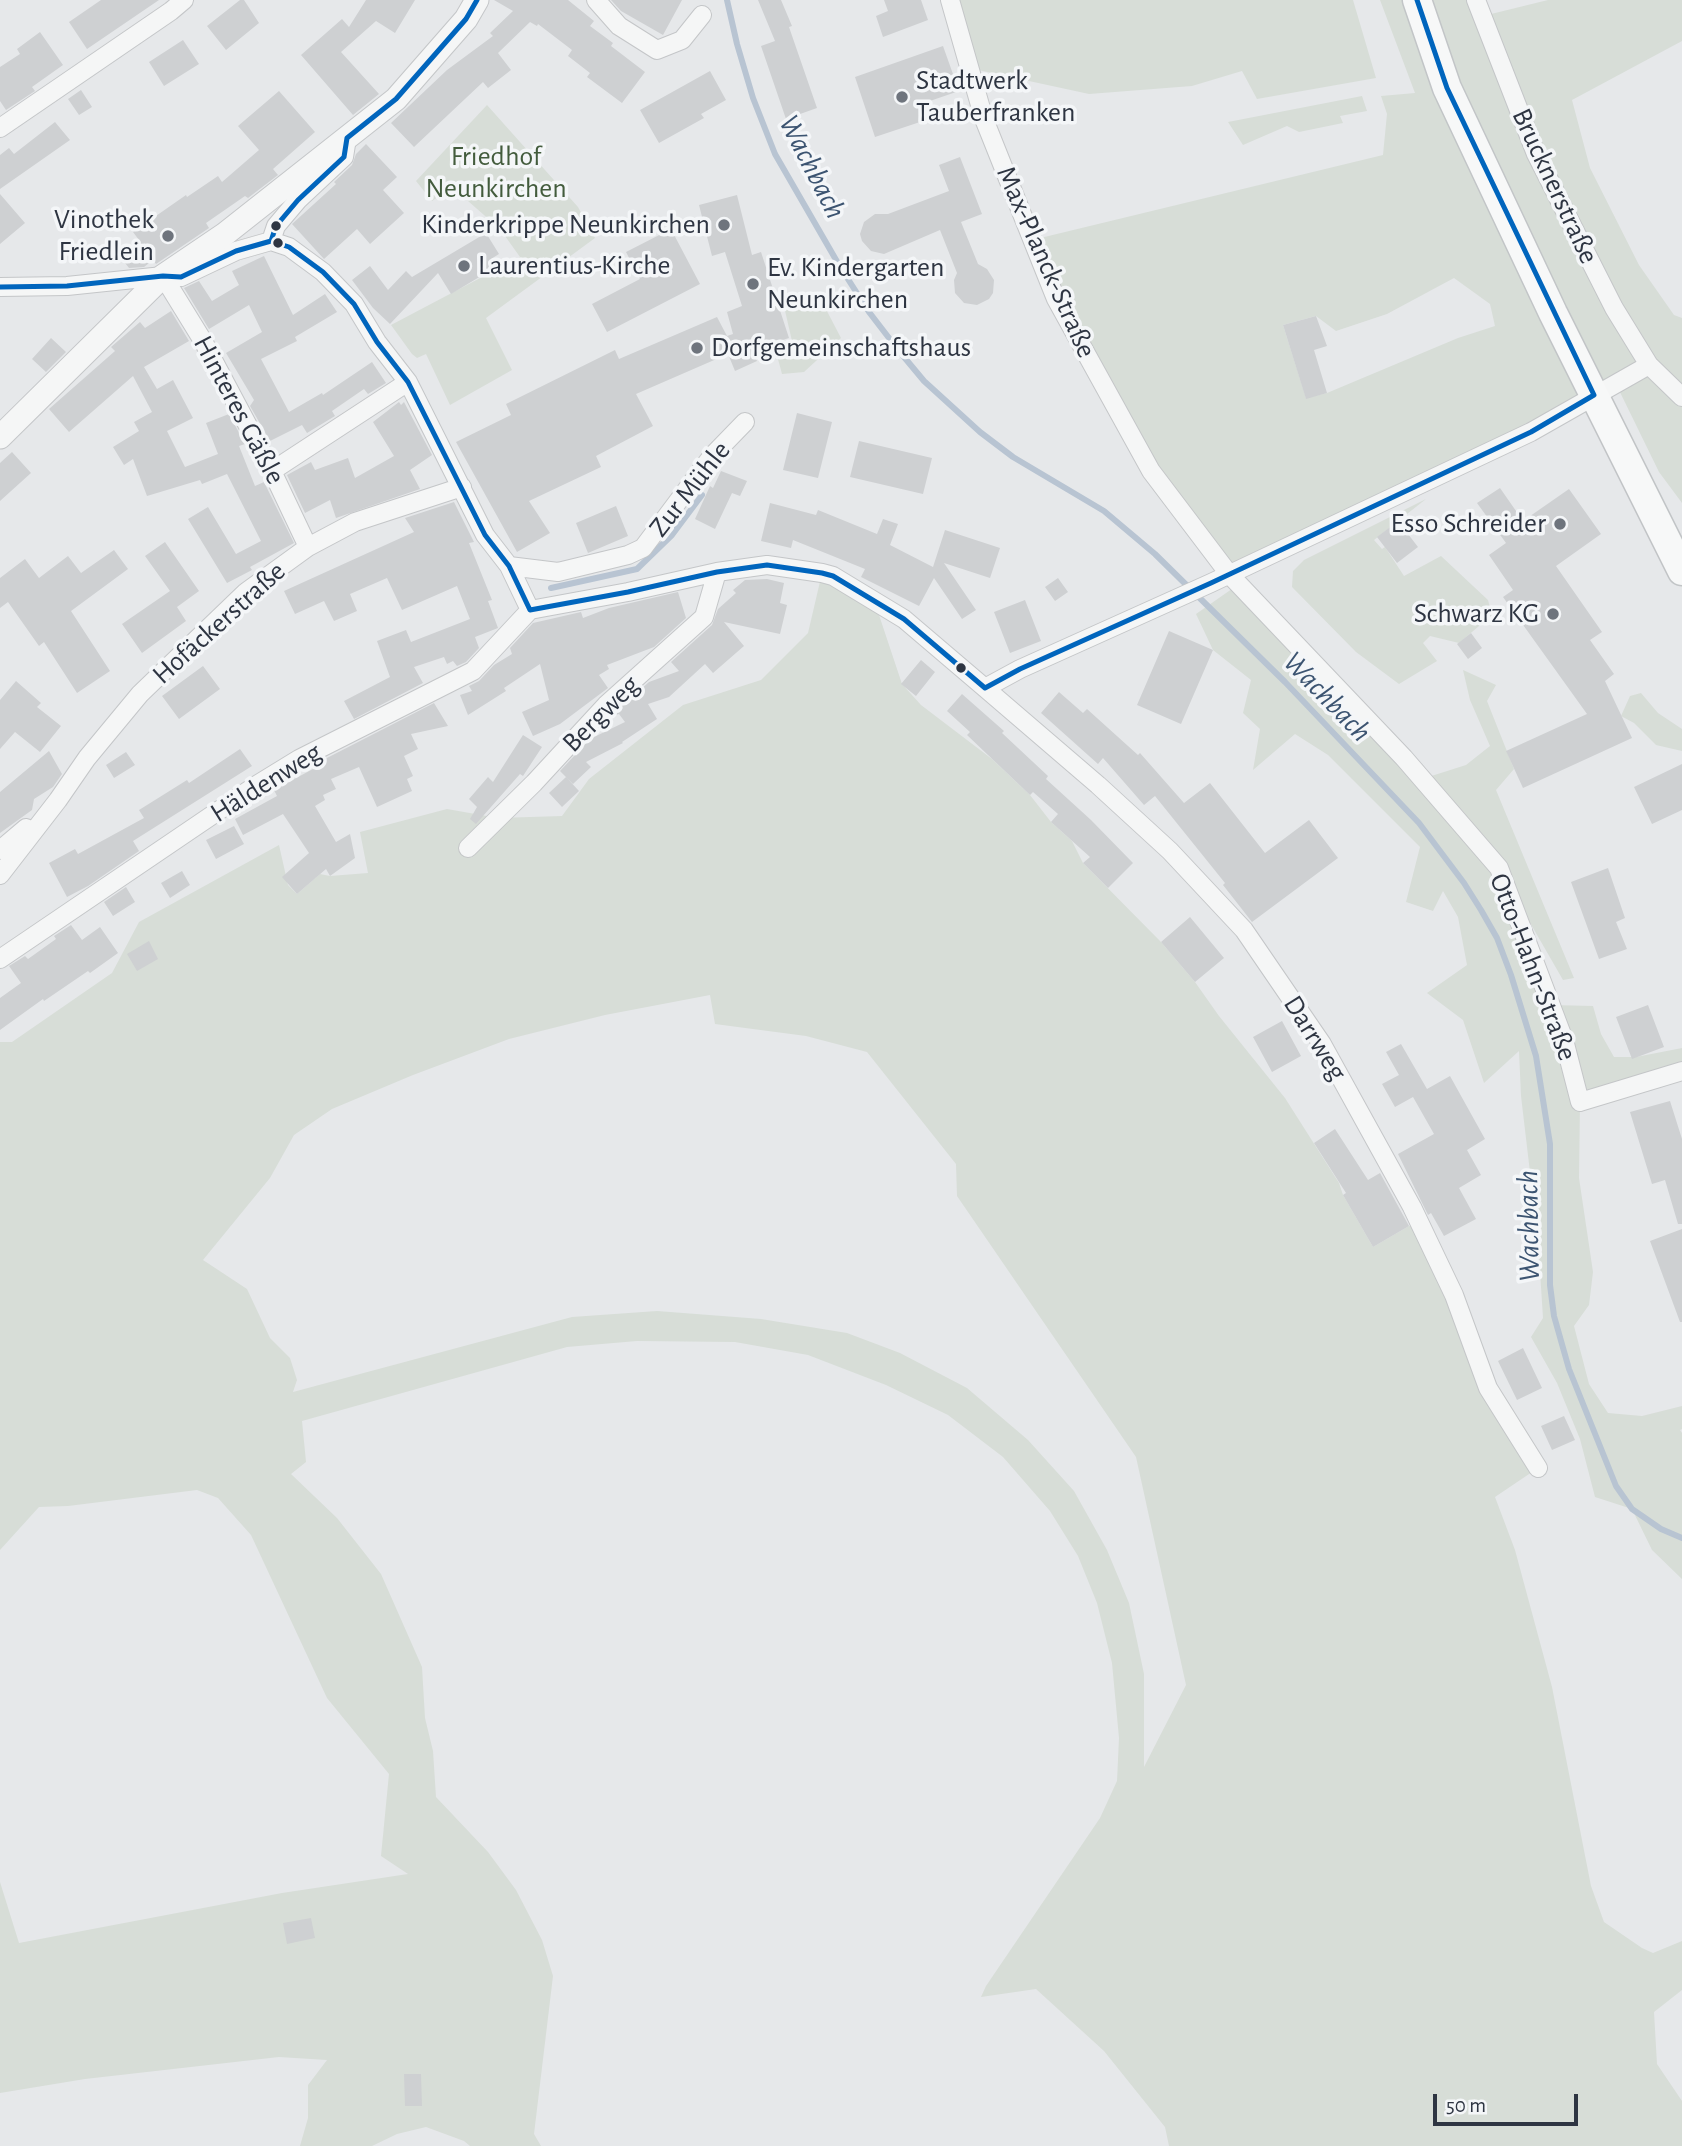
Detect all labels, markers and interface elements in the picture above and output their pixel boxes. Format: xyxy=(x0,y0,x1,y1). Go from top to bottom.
place label: Stadtwerk Tauberfranken xyxy=(916,64,1075,130)
marker: Stadtwerk Tauberfranken xyxy=(894,89,910,105)
street label: Brucknerstraße xyxy=(1504,103,1606,269)
water label: Wachbach xyxy=(771,109,853,225)
park label: Friedhof Neunkirchen xyxy=(425,140,567,206)
street label: Max-Planck-Straße xyxy=(989,161,1103,363)
place label: Vinothek Friedlein xyxy=(54,203,154,269)
place label: Kinderkrippe Neunkirchen xyxy=(421,208,710,242)
marker: Kinderkrippe Neunkirchen xyxy=(716,217,732,233)
unlabelled marker xyxy=(269,219,283,233)
marker: Vinothek Friedlein xyxy=(160,228,176,244)
unlabelled marker xyxy=(271,236,285,250)
place label: Laurentius-Kirche xyxy=(478,249,670,283)
place label: Ev. Kindergarten Neunkirchen xyxy=(767,251,944,317)
marker: Laurentius-Kirche xyxy=(456,258,472,274)
marker: Ev. Kindergarten Neunkirchen xyxy=(745,276,761,292)
street label: Hinteres Gäßle xyxy=(186,330,292,490)
place label: Dorfgemeinschaftshaus xyxy=(711,331,971,365)
marker: Dorfgemeinschaftshaus xyxy=(689,340,705,356)
street label: Zur Mühle xyxy=(642,434,738,544)
place label: Esso Schreider xyxy=(1391,507,1546,541)
marker: Esso Schreider xyxy=(1552,516,1568,532)
street label: Hofäckerstraße xyxy=(146,555,292,691)
place label: Schwarz KG xyxy=(1414,597,1539,631)
marker: Schwarz KG xyxy=(1545,606,1561,622)
water label: Wachbach xyxy=(1275,644,1379,750)
unlabelled marker xyxy=(954,661,968,675)
street label: Bergweg xyxy=(556,669,646,759)
street label: Häldenweg xyxy=(204,736,328,830)
street label: Otto-Hahn-Straße xyxy=(1482,869,1584,1065)
street label: Darrweg xyxy=(1276,989,1354,1087)
water label: Wachbach xyxy=(1510,1170,1548,1282)
scale bar xyxy=(1437,2080,1582,2124)
text: 50 m xyxy=(1446,2095,1486,2116)

